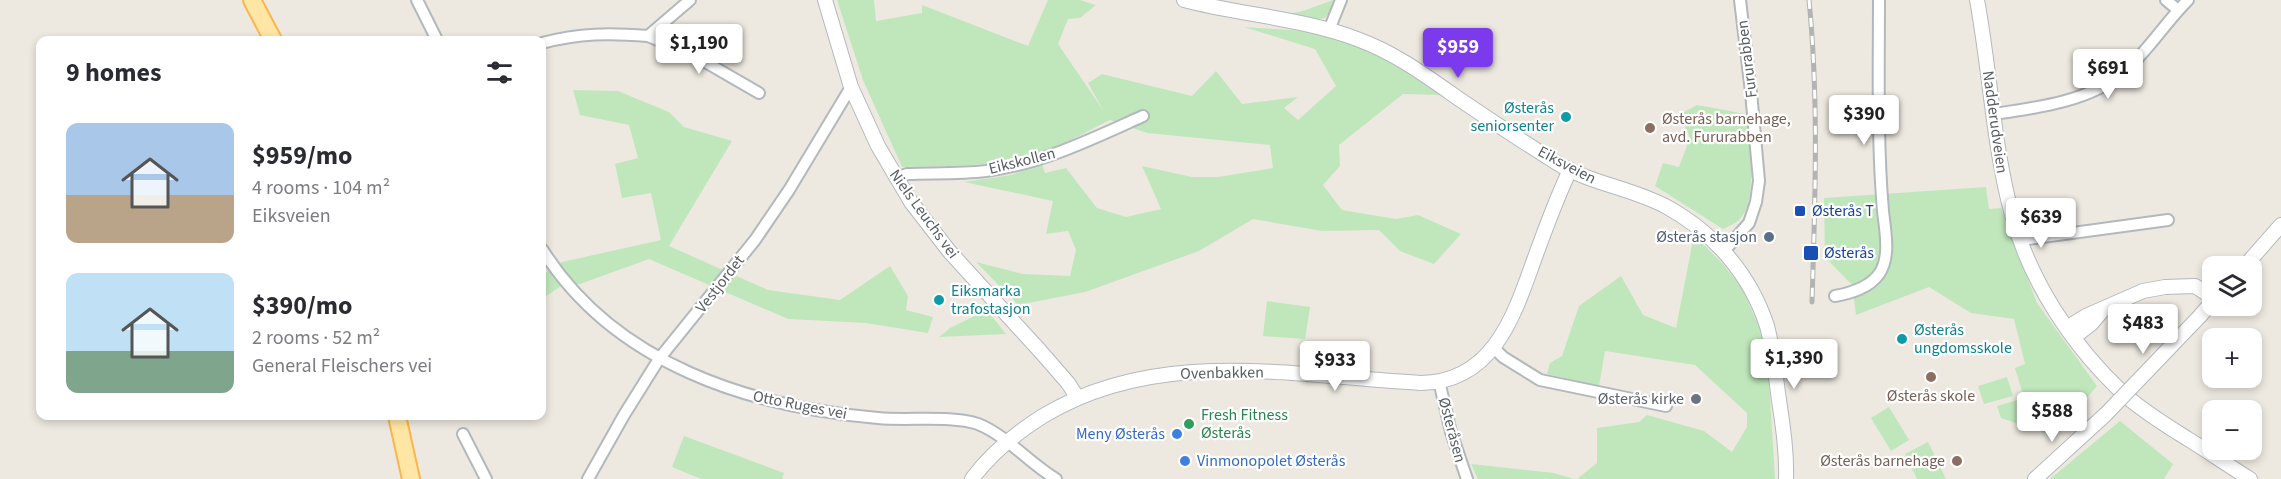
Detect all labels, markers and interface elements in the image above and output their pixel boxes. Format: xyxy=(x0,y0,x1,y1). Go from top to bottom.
street label: Fururabben xyxy=(1731,19,1763,99)
pin: $1,190 xyxy=(650,24,748,75)
pin: $959 xyxy=(1422,28,1494,79)
text: $1,190 xyxy=(670,29,728,57)
text: $959 xyxy=(1437,33,1479,61)
pin: $691 xyxy=(2072,49,2144,100)
text: 9 homes xyxy=(66,54,161,91)
text: $691 xyxy=(2087,54,2129,82)
icon: filters xyxy=(483,56,516,89)
street label: Nadderudveien xyxy=(1977,69,2013,175)
pin: $390 xyxy=(1828,95,1900,146)
place label: Østerås seniorsenter xyxy=(1470,97,1554,137)
text: $390 xyxy=(1843,100,1885,128)
place label: Østerås barnehage, avd. Fururabben xyxy=(1662,108,1791,148)
marker: Østerås seniorsenter xyxy=(1559,110,1573,124)
marker: Østerås barnehage, avd. Fururabben xyxy=(1643,121,1657,135)
text: $959/mo xyxy=(252,137,352,174)
street label: Eiksveien xyxy=(1534,141,1600,189)
street label: Eikskollen xyxy=(986,142,1058,180)
icon: home xyxy=(114,147,186,219)
street label: Niels Leuchs vei xyxy=(884,165,964,263)
text: 4 rooms · 104 m² xyxy=(252,174,390,202)
pin: $639 xyxy=(2005,198,2077,249)
place label: Østerås T xyxy=(1812,200,1874,222)
text: Eiksveien xyxy=(252,202,331,230)
text: $639 xyxy=(2020,203,2062,231)
marker: Østerås T xyxy=(1793,204,1807,218)
place label: Østerås stasjon xyxy=(1656,226,1757,248)
marker: Østerås stasjon xyxy=(1762,230,1776,244)
place label: Østerås xyxy=(1824,242,1874,264)
marker: Østerås xyxy=(1802,244,1820,262)
street label: Vestjordet xyxy=(690,250,750,317)
map controls xyxy=(2202,256,2262,460)
button: layers xyxy=(2202,256,2262,316)
place label: Eiksmarka trafostasjon xyxy=(951,280,1030,320)
text: $390/mo xyxy=(252,287,352,324)
marker: Eiksmarka trafostasjon xyxy=(932,293,946,307)
icon: home xyxy=(114,297,186,369)
pin: $483 xyxy=(2107,304,2179,355)
text: $483 xyxy=(2122,309,2164,337)
place label: Østerås ungdomsskole xyxy=(1914,319,2012,359)
text: 2 rooms · 52 m² xyxy=(252,324,380,352)
button: + xyxy=(2202,328,2262,388)
marker: Østerås ungdomsskole xyxy=(1895,332,1909,346)
pin: $1,390 xyxy=(1745,339,1843,390)
pin: $933 xyxy=(1299,341,1371,392)
text: $1,390 xyxy=(1765,344,1823,372)
text: $933 xyxy=(1314,346,1356,374)
text: General Fleischers vei xyxy=(252,352,432,380)
street label: Ovenbakken xyxy=(1180,361,1264,385)
marker: Østerås skole xyxy=(1924,370,1938,384)
street label: Otto Ruges vei xyxy=(751,385,849,425)
place label: Østerås skole xyxy=(1887,385,1975,407)
place label: Østerås kirke xyxy=(1598,388,1684,410)
marker: Østerås kirke xyxy=(1689,392,1703,406)
pin: $588 xyxy=(2016,392,2088,443)
street label: Østeråsen xyxy=(1433,395,1471,465)
text: $588 xyxy=(2031,397,2073,425)
button: − xyxy=(2202,400,2262,460)
place label: Fresh Fitness Østerås xyxy=(1201,404,1288,444)
marker: Fresh Fitness Østerås xyxy=(1182,417,1196,431)
place label: Meny Østerås xyxy=(1076,423,1165,445)
marker: Meny Østerås xyxy=(1170,427,1184,441)
place label: Vinmonopolet Østerås xyxy=(1197,450,1346,472)
place label: Østerås barnehage xyxy=(1820,450,1945,472)
marker: Vinmonopolet Østerås xyxy=(1178,454,1192,468)
marker: Østerås barnehage xyxy=(1950,454,1964,468)

